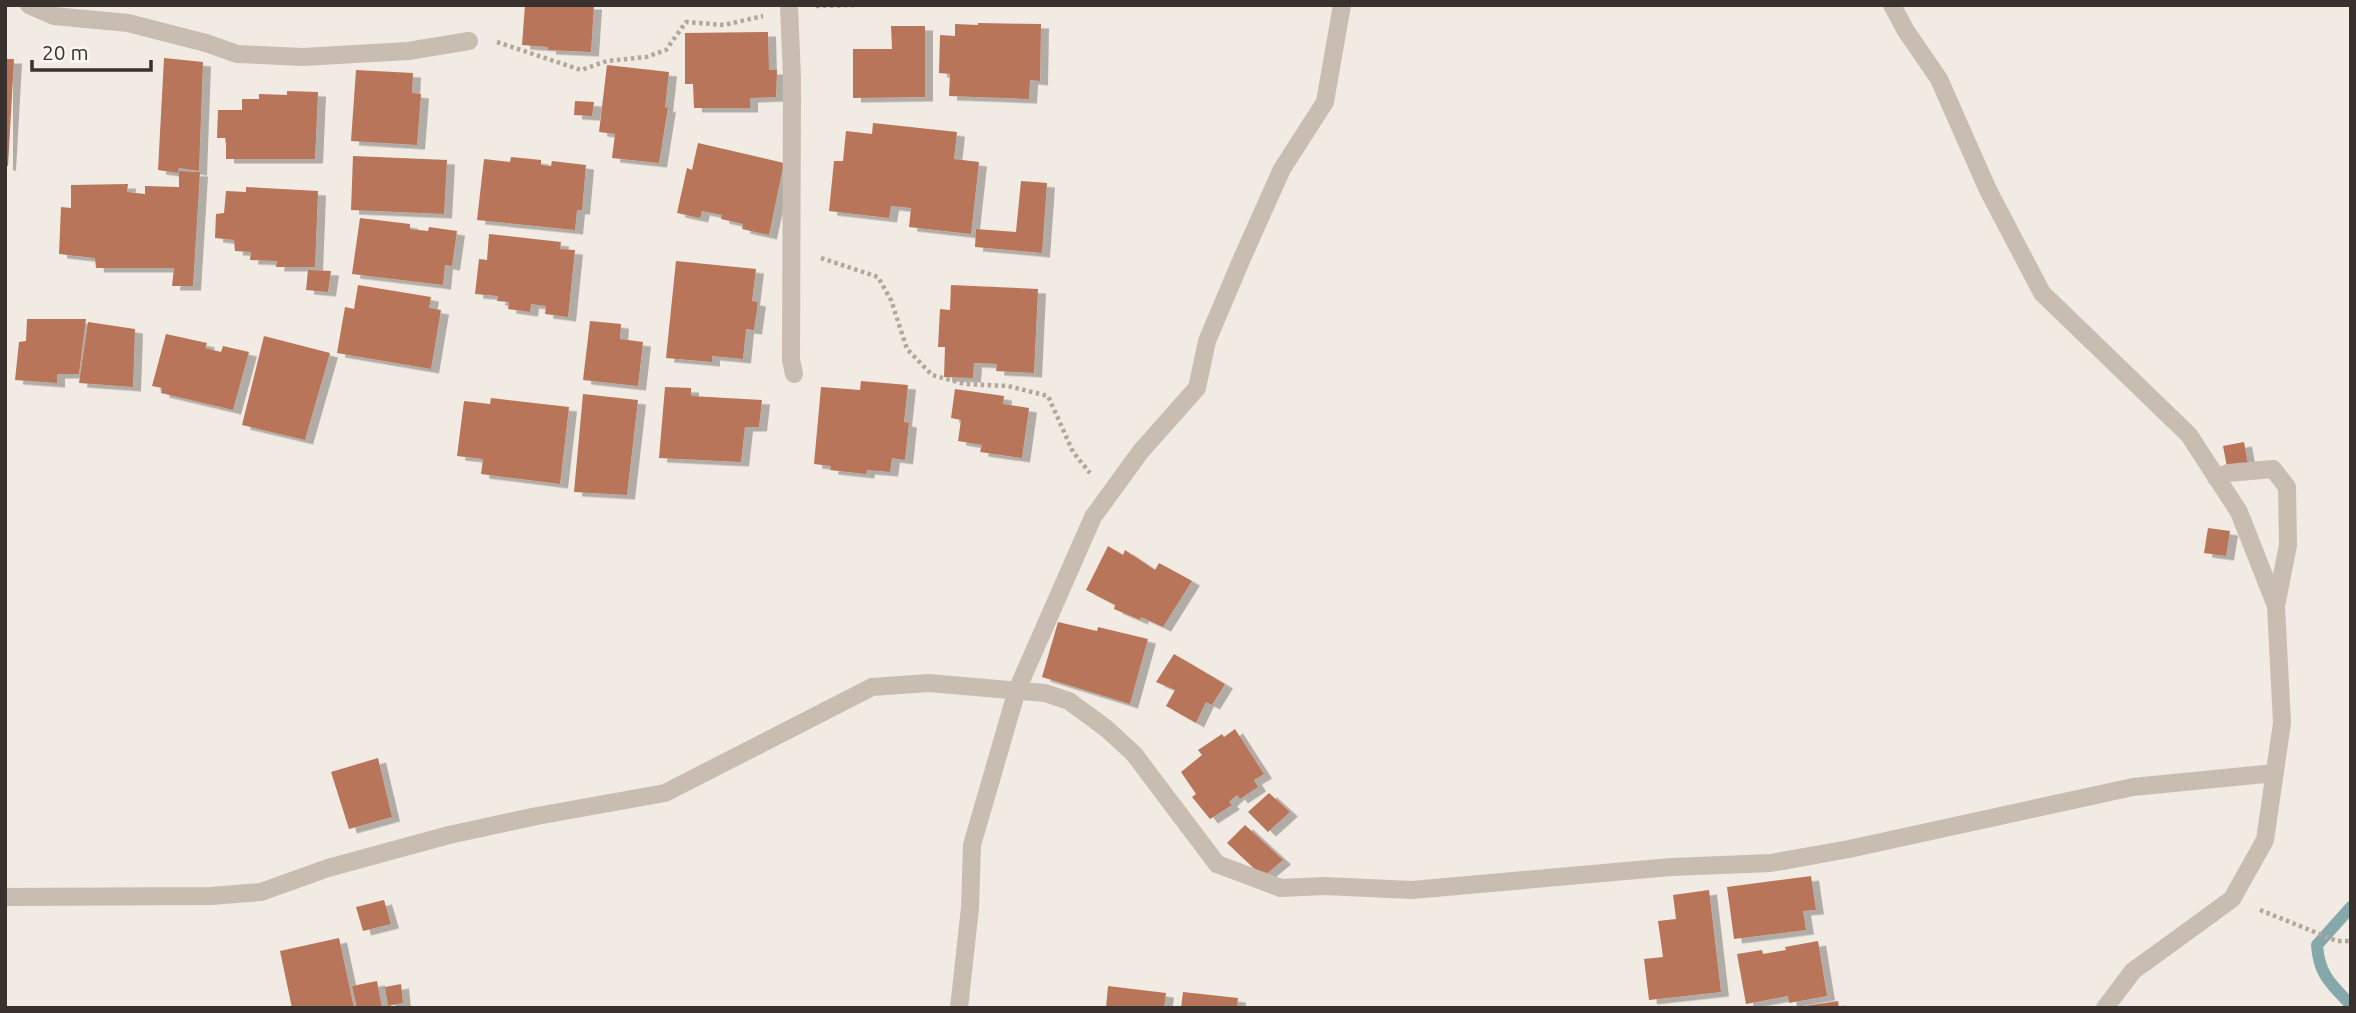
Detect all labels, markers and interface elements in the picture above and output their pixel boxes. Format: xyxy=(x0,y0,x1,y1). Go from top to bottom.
scale bar xyxy=(32,28,150,72)
text: 20 m xyxy=(42,40,89,64)

